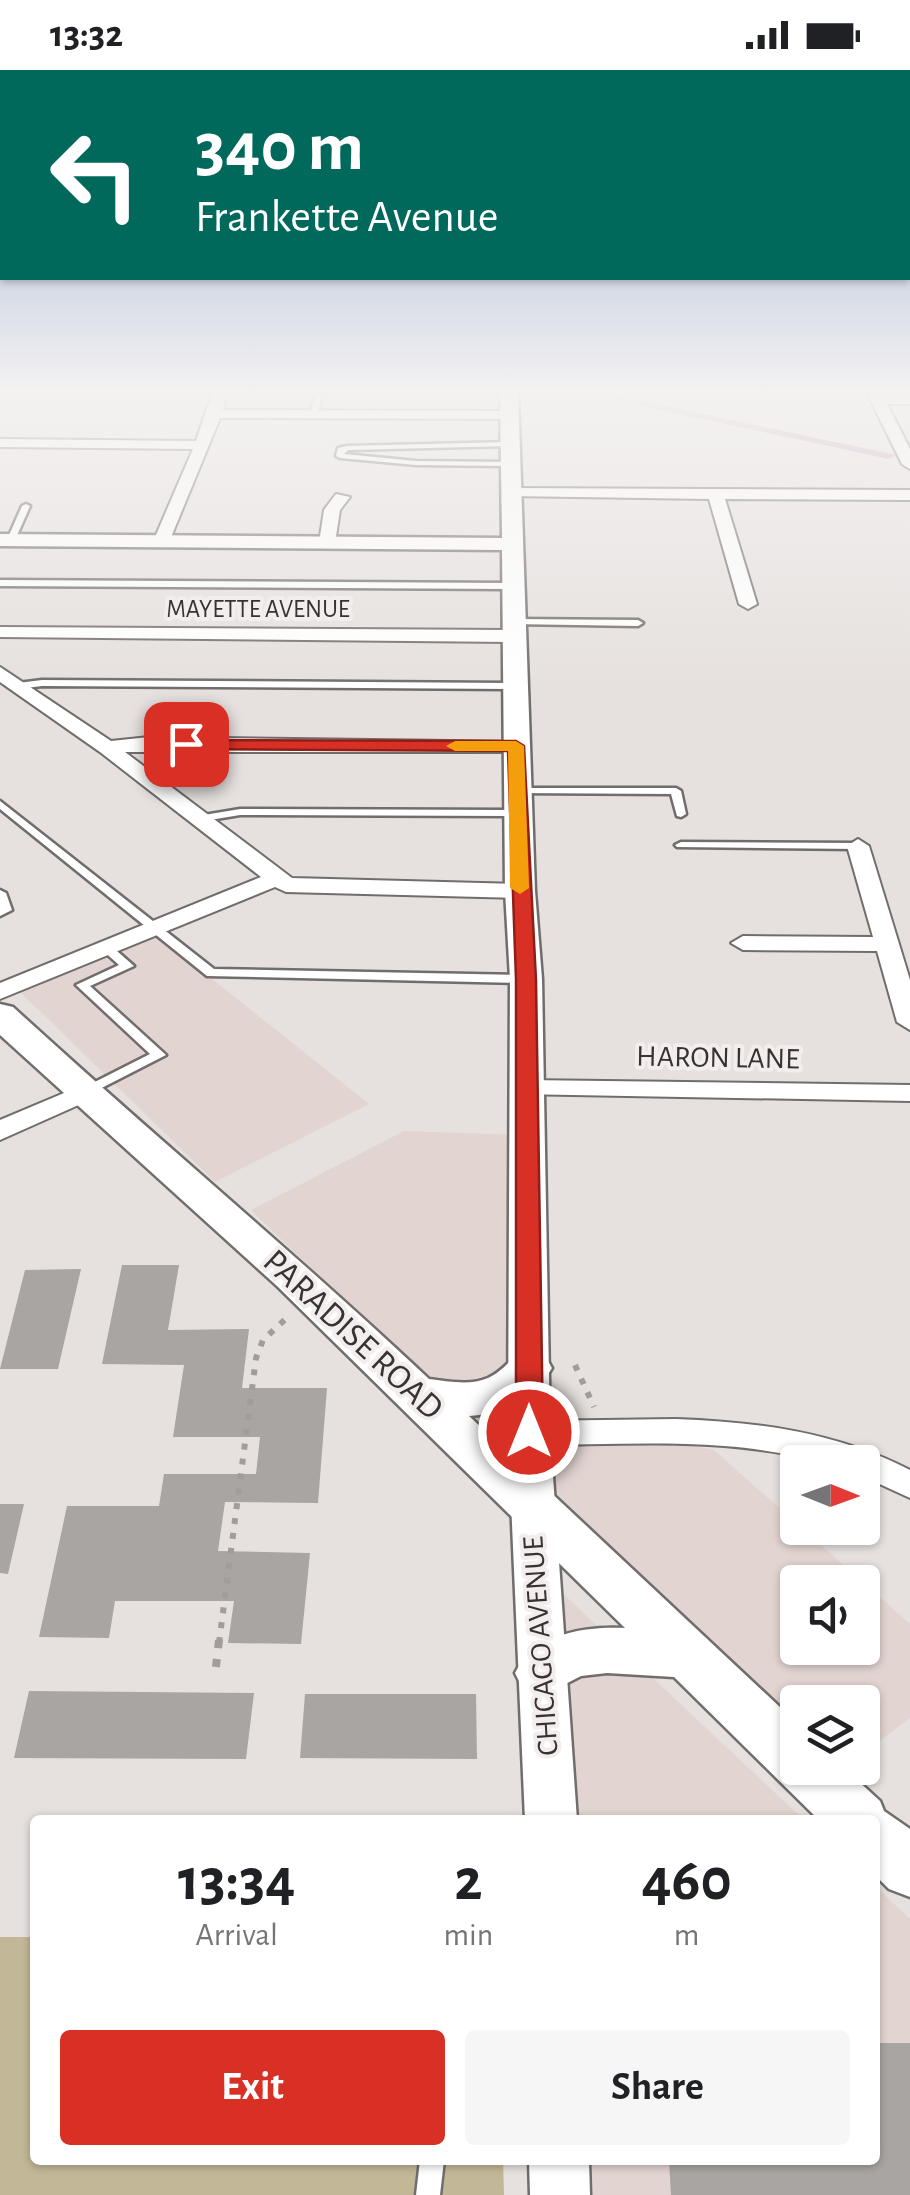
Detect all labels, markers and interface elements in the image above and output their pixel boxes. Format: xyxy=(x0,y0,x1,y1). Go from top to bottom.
text: 13:32 xyxy=(50,16,123,54)
icon: left xyxy=(30,110,160,240)
text: 340 m xyxy=(195,113,364,183)
text: Frankette Avenue xyxy=(195,195,498,240)
street label: MAYETTE AVENUE xyxy=(166,597,350,622)
pin xyxy=(144,702,229,787)
icon: arrive xyxy=(159,717,214,772)
street label: HARON LANE xyxy=(636,1042,800,1074)
street label: PARADISE ROAD xyxy=(257,1243,449,1427)
position arrow xyxy=(477,1380,581,1484)
north arrow xyxy=(780,1445,880,1545)
map controls xyxy=(780,1445,880,1785)
street label: CHICAGO AVENUE xyxy=(518,1535,564,1757)
button: sound xyxy=(780,1565,880,1665)
button: layers xyxy=(780,1685,880,1785)
text: 13:34 xyxy=(178,1851,295,1911)
text: 2 xyxy=(454,1851,483,1911)
text: 460 xyxy=(641,1851,732,1911)
text: Arrival xyxy=(196,1919,278,1951)
text: min xyxy=(443,1919,493,1951)
text: m xyxy=(674,1919,699,1951)
button: Exit xyxy=(60,2030,445,2145)
button: Share xyxy=(465,2030,850,2145)

